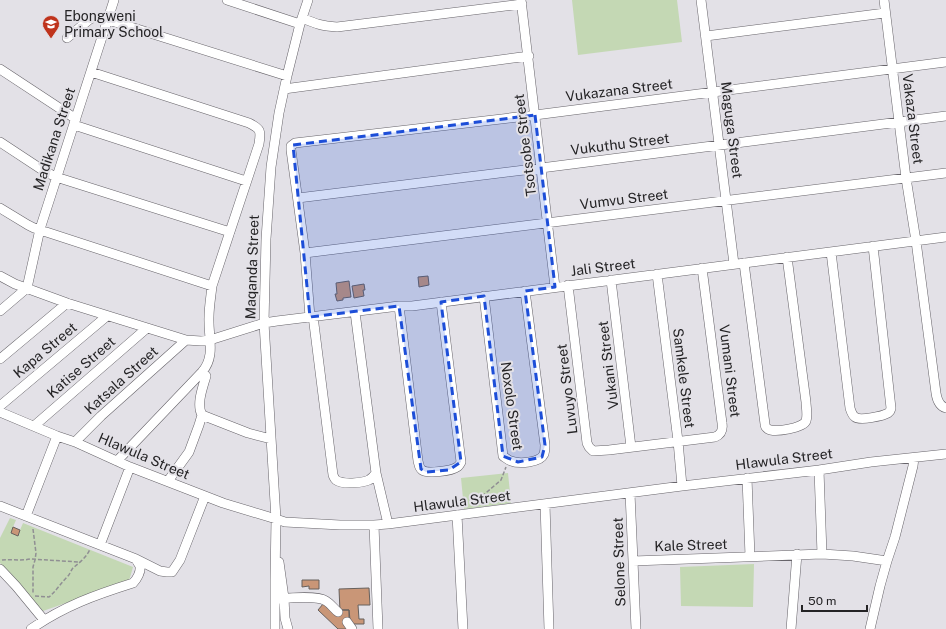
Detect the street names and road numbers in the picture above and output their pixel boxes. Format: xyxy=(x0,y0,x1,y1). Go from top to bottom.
street label: Vakaza Street xyxy=(900,73,926,165)
street label: Vukazana Street xyxy=(565,75,673,105)
street label: Maguga Street xyxy=(718,81,746,179)
street label: Madikana Street xyxy=(30,85,78,193)
street label: Tsotsobe Street xyxy=(511,93,539,197)
street label: Vukuthu Street xyxy=(570,130,670,158)
street label: Vumvu Street xyxy=(579,186,669,212)
street label: Maqanda Street xyxy=(242,214,262,320)
street label: Jali Street xyxy=(570,255,636,279)
street label: Kapa Street xyxy=(10,319,80,381)
street label: Vukani Street xyxy=(595,320,621,410)
street label: Vumani Street xyxy=(716,324,744,418)
street label: Samkele Street xyxy=(670,327,698,429)
street label: Katise Street xyxy=(44,333,118,401)
street label: Katsala Street xyxy=(81,343,161,417)
street label: Luvuyo Street xyxy=(554,343,580,435)
street label: Noxolo Street xyxy=(498,361,526,451)
street label: Hlawula Street xyxy=(96,430,192,482)
street label: Hlawula Street xyxy=(735,445,833,473)
street label: Hlawula Street xyxy=(413,487,511,515)
street label: Selone Street xyxy=(609,517,629,607)
street label: Kale Street xyxy=(654,536,728,554)

